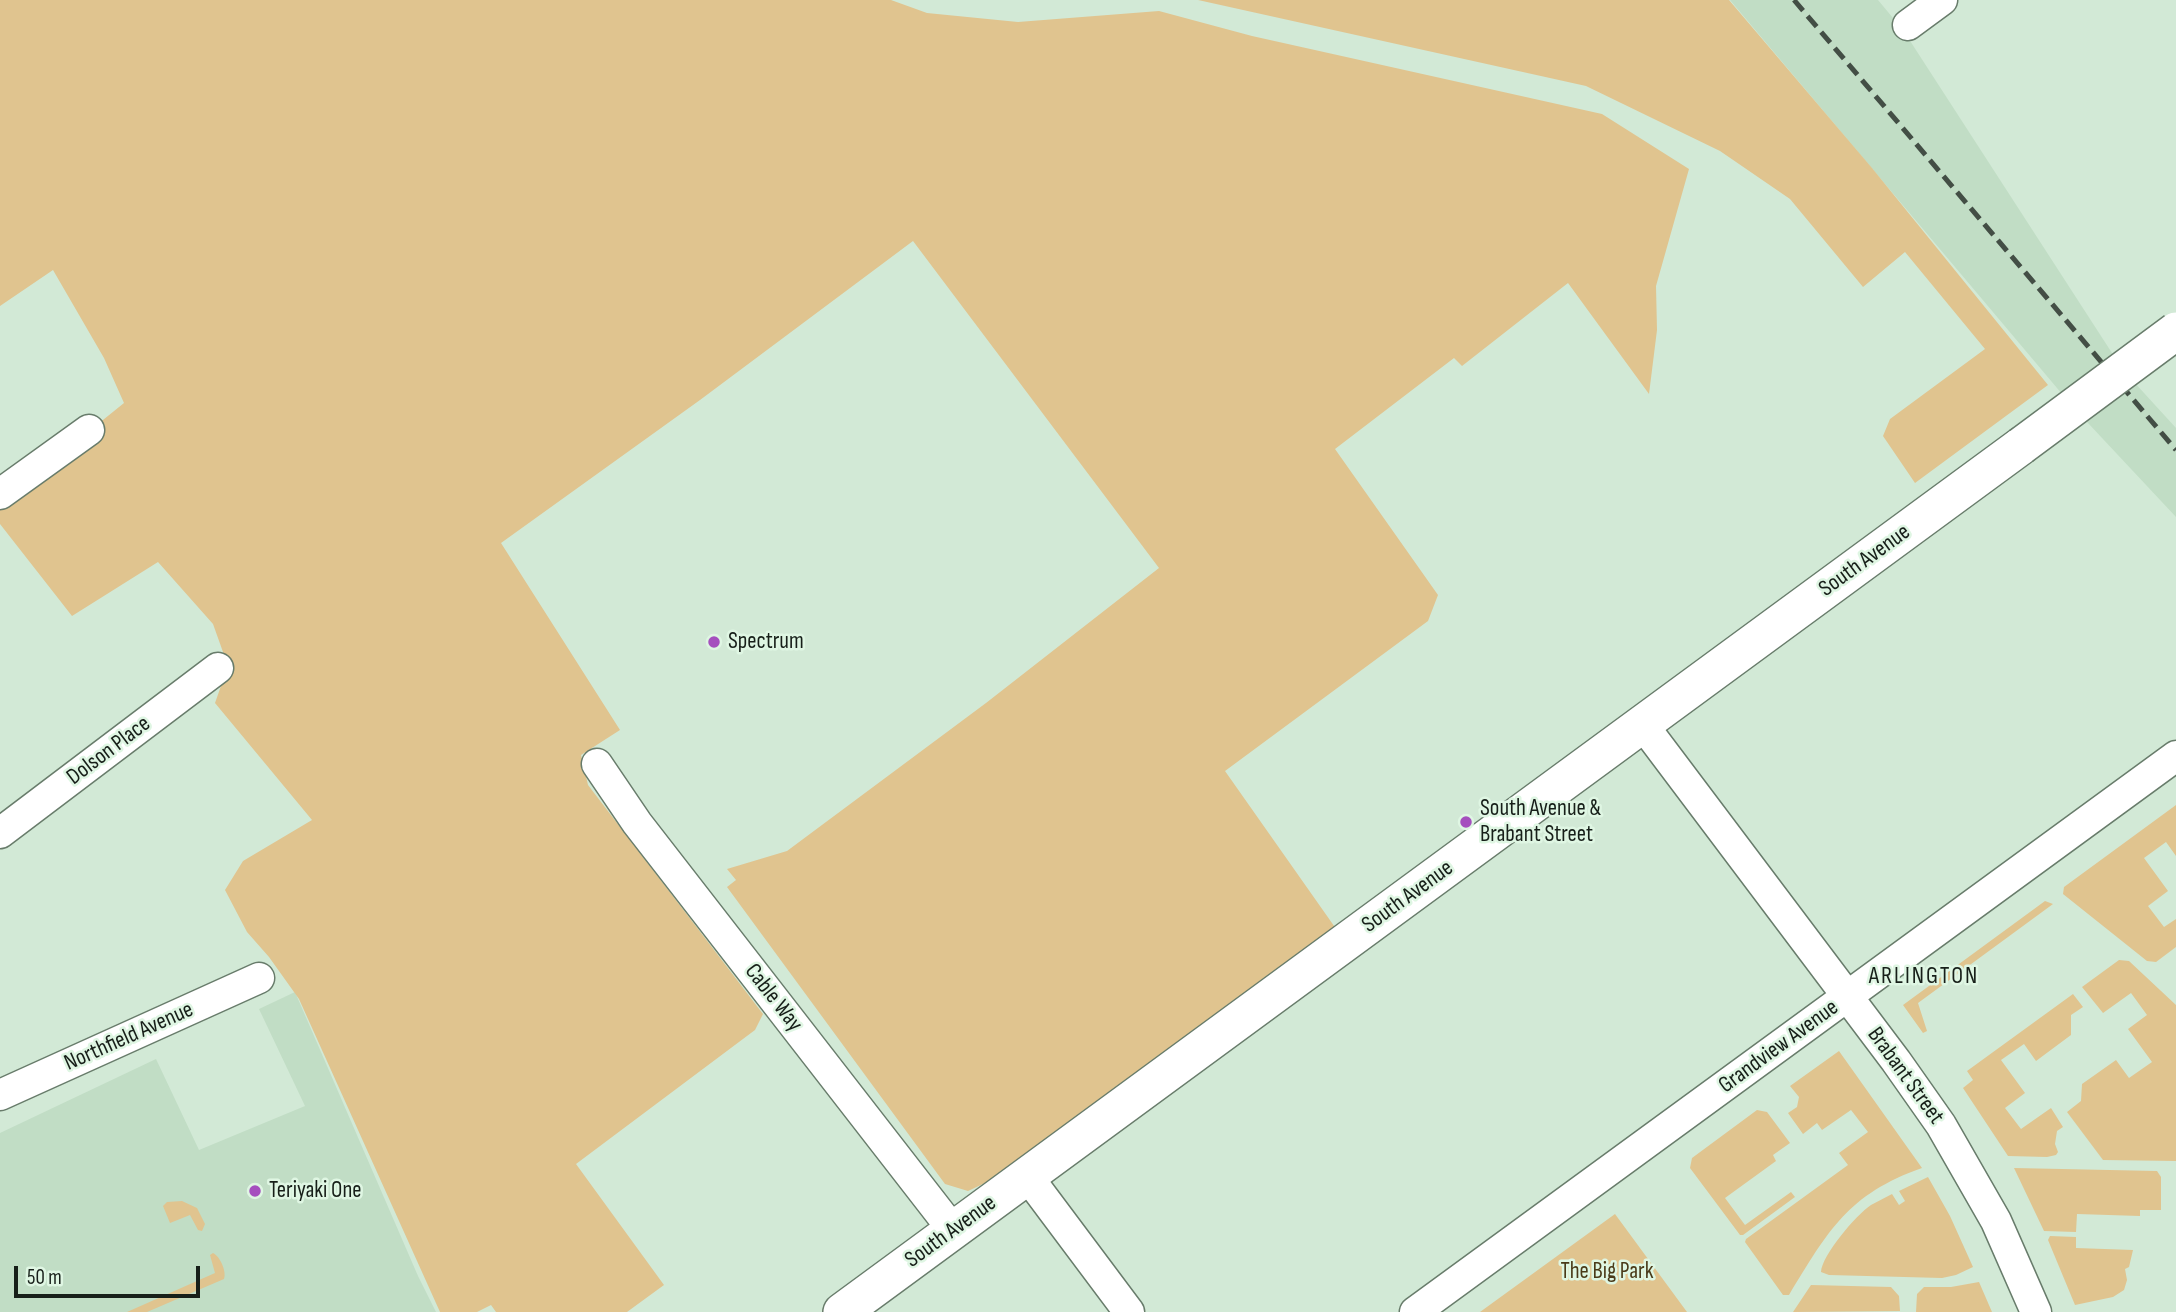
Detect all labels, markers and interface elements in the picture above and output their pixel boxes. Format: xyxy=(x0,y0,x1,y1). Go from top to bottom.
street label: South Avenue xyxy=(1814,519,1916,603)
place label: Spectrum xyxy=(728,628,804,656)
marker: Spectrum xyxy=(706,634,722,650)
street label: Dolson Place xyxy=(62,711,156,791)
place label: South Avenue & Brabant Street xyxy=(1480,795,1601,849)
marker: South Avenue & Brabant Street xyxy=(1458,814,1474,830)
street label: South Avenue xyxy=(1357,855,1459,939)
street label: Cable Way xyxy=(738,959,808,1037)
district label: ARLINGTON xyxy=(1870,963,1978,991)
street label: Grandview Avenue xyxy=(1714,994,1844,1100)
street label: Northfield Avenue xyxy=(60,996,198,1078)
street label: Brabant Street xyxy=(1861,1022,1949,1130)
place label: Teriyaki One xyxy=(269,1177,361,1205)
marker: Teriyaki One xyxy=(247,1183,263,1199)
street label: South Avenue xyxy=(900,1190,1002,1274)
scale bar xyxy=(18,1252,203,1296)
park label: The Big Park xyxy=(1561,1258,1653,1286)
text: 50 m xyxy=(27,1265,62,1290)

